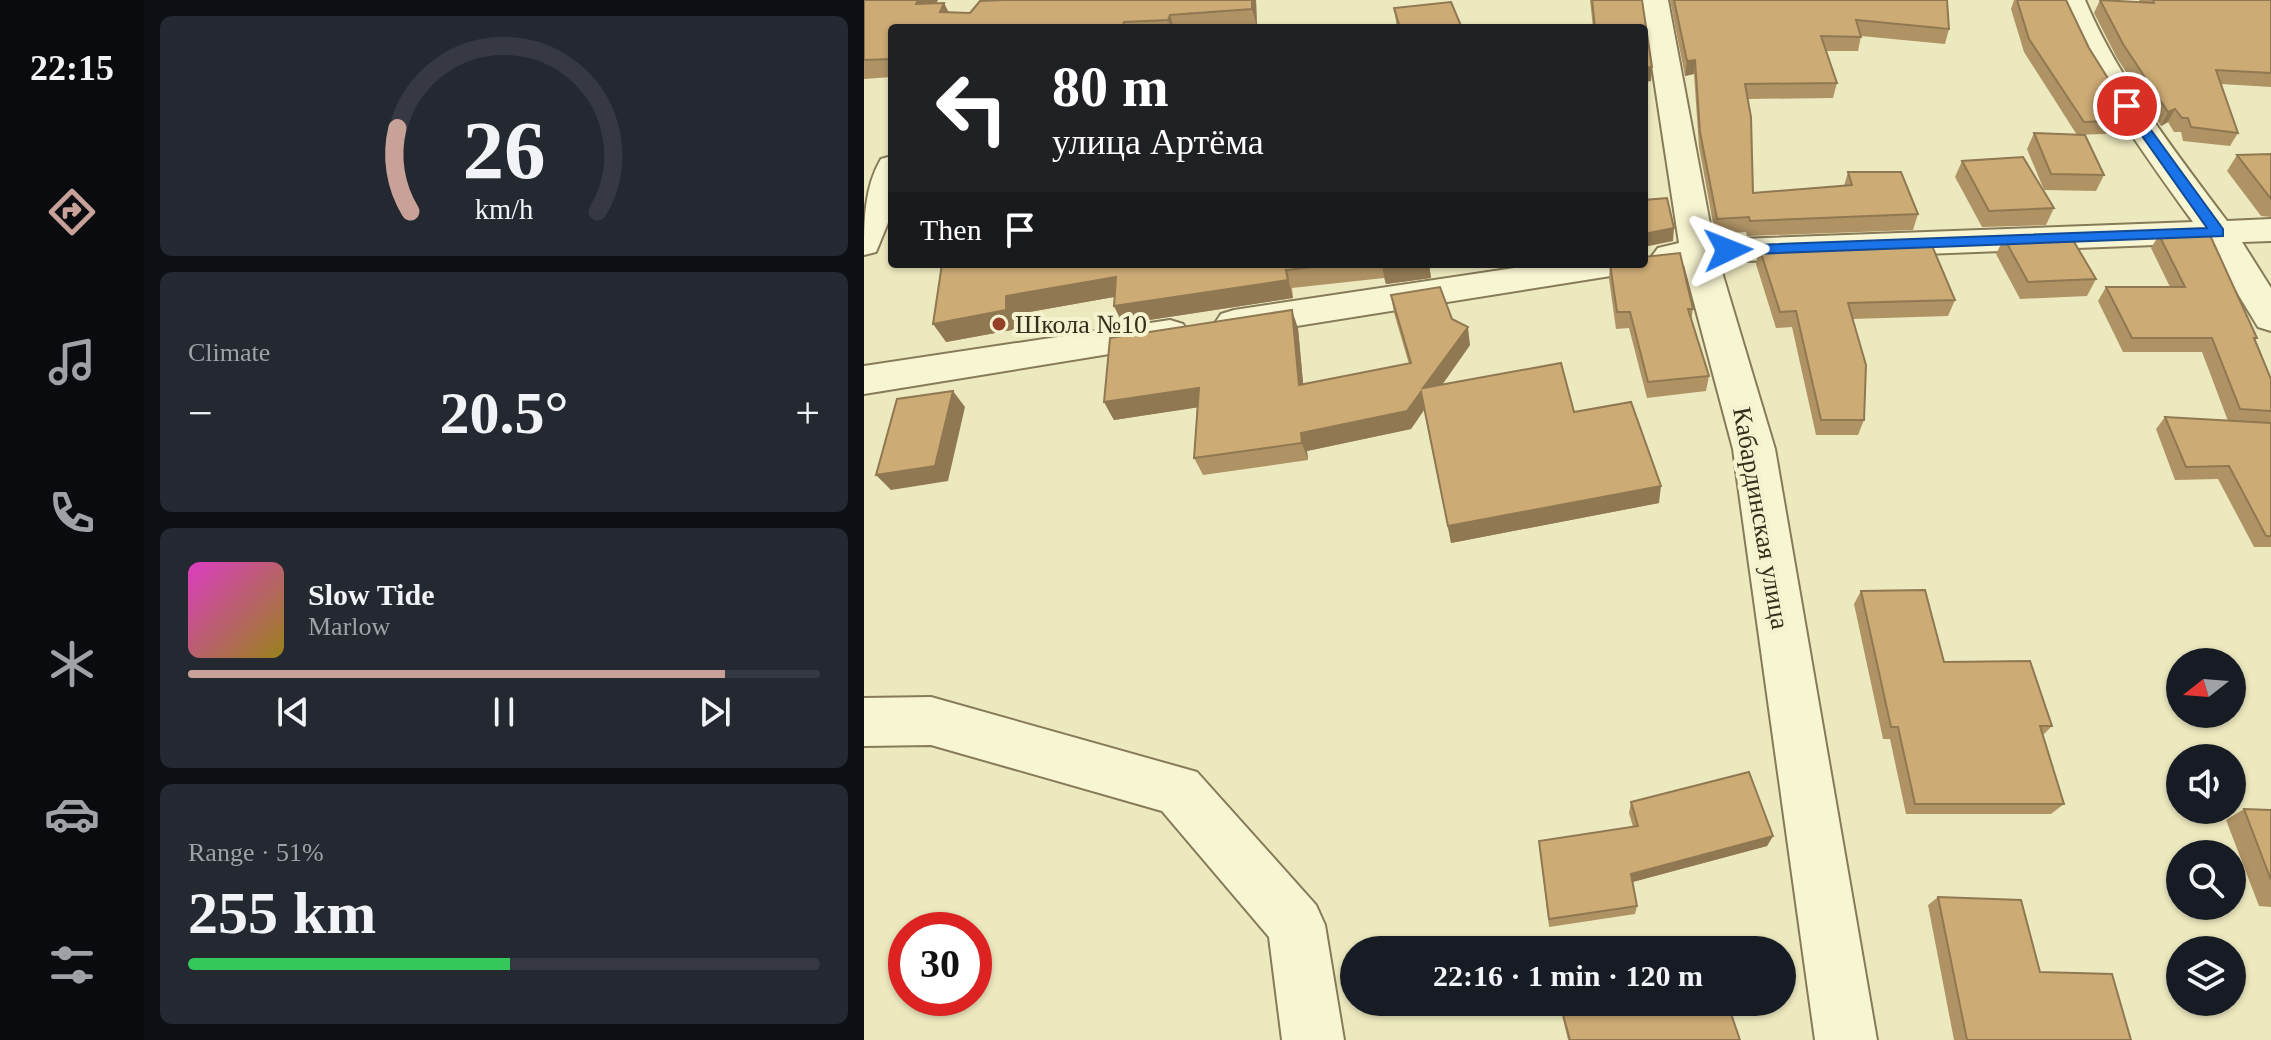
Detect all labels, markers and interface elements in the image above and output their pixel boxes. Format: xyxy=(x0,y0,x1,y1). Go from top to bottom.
text: 22:15 xyxy=(30,48,114,88)
icon: left xyxy=(920,56,1024,160)
text: 80 m xyxy=(1052,56,1169,118)
pin xyxy=(2093,72,2161,140)
icon: arrive xyxy=(2105,84,2149,128)
text: 26 xyxy=(462,104,546,196)
text: улица Артёма xyxy=(1052,122,1264,162)
icon: directions xyxy=(44,184,100,240)
text: km/h xyxy=(475,194,533,225)
icon: arrive xyxy=(998,208,1042,252)
position arrow xyxy=(1686,208,1770,292)
text: Then xyxy=(920,213,982,246)
place label: Школа №10 xyxy=(1015,310,1147,339)
marker: Школа №10 xyxy=(990,315,1008,333)
icon: music xyxy=(44,334,100,390)
text: Climate xyxy=(188,338,270,367)
text: 20.5° xyxy=(440,380,569,446)
text: − xyxy=(188,389,213,438)
text: + xyxy=(795,389,820,438)
street label: Кабардинская улица xyxy=(1727,405,1795,632)
icon: phone xyxy=(44,485,100,541)
text: Slow Tide xyxy=(308,578,434,611)
text: Marlow xyxy=(308,612,390,641)
icon: climate xyxy=(44,636,100,692)
north arrow xyxy=(2166,648,2246,728)
map controls xyxy=(2166,648,2246,1016)
icon: previous xyxy=(271,690,315,734)
icon: pause xyxy=(482,690,526,734)
icon: next xyxy=(693,690,737,734)
button: sound xyxy=(2166,744,2246,824)
icon: car xyxy=(44,786,100,842)
text: Range · 51% xyxy=(188,838,324,867)
button: search xyxy=(2166,840,2246,920)
text: 255 km xyxy=(188,880,376,946)
speed limit sign: 30 xyxy=(888,912,992,1016)
button: layers xyxy=(2166,936,2246,1016)
icon: filters xyxy=(44,937,100,993)
text: 22:16 · 1 min · 120 m xyxy=(1433,959,1703,992)

